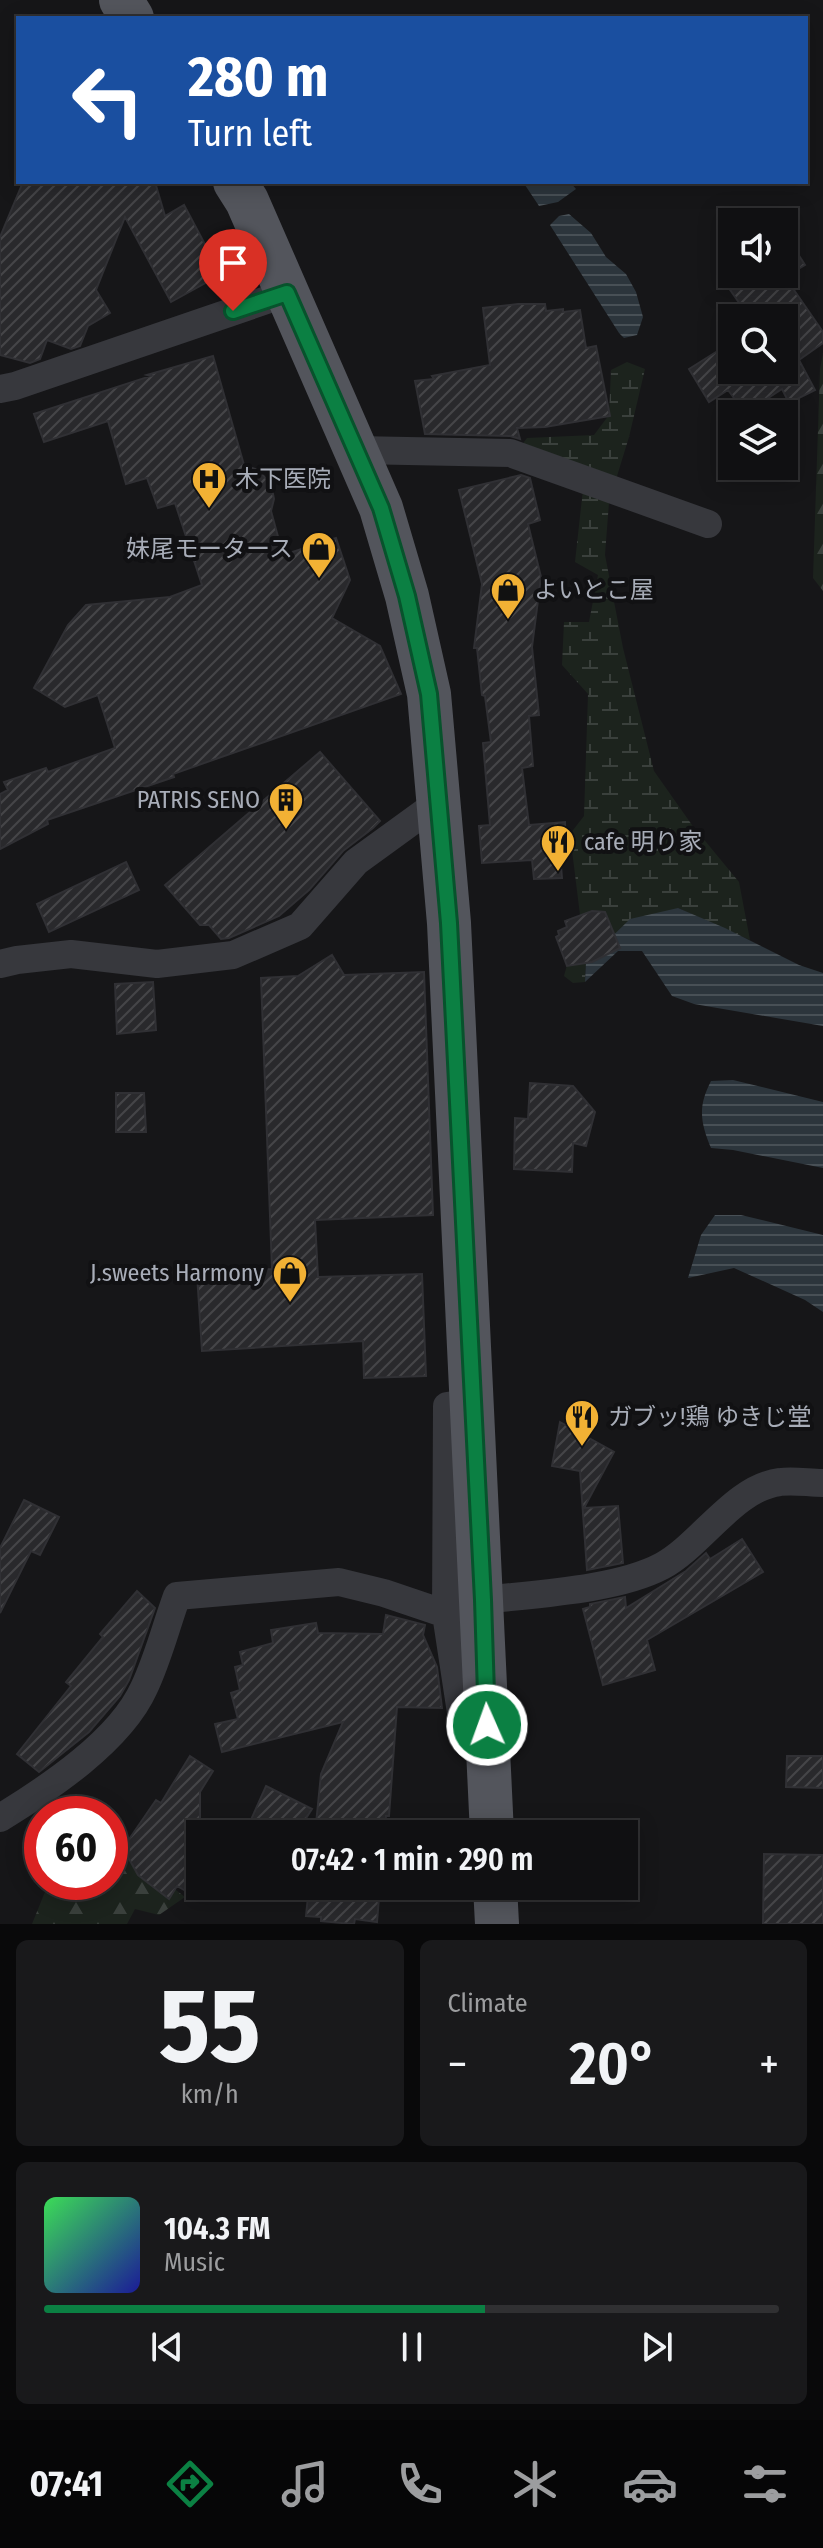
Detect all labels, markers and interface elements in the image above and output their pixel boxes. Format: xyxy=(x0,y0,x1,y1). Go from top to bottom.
text: 280 m xyxy=(188,44,328,111)
icon: left xyxy=(56,48,160,152)
text: Turn left xyxy=(188,112,312,156)
map controls xyxy=(718,208,798,480)
button: sound xyxy=(718,208,798,288)
pin xyxy=(199,229,267,311)
icon: arrive xyxy=(211,241,255,285)
button: search xyxy=(718,304,798,384)
button: layers xyxy=(718,400,798,480)
hospital icon: 木下医院 xyxy=(190,460,228,510)
place label: 木下医院 xyxy=(235,465,331,493)
shop icon: 妹尾モータース xyxy=(300,530,338,580)
place label: 妹尾モータース xyxy=(126,535,293,563)
shop icon: よいとこ屋 xyxy=(489,571,527,621)
place label: よいとこ屋 xyxy=(534,576,654,604)
building icon: PATRIS SENO xyxy=(267,781,305,831)
place label: PATRIS SENO xyxy=(137,786,260,814)
restaurant icon: cafe 明り家 xyxy=(539,823,577,873)
place label: cafe 明り家 xyxy=(584,828,702,856)
shop icon: J.sweets Harmony xyxy=(271,1254,309,1304)
place label: J.sweets Harmony xyxy=(90,1259,264,1287)
restaurant icon: ガブッ!鶏 ゆきじ堂 xyxy=(563,1398,601,1448)
place label: ガブッ!鶏 ゆきじ堂 xyxy=(608,1403,811,1431)
position arrow xyxy=(445,1683,529,1767)
speed limit sign: 60 xyxy=(24,1796,128,1900)
text: 07:42 · 1 min · 290 m xyxy=(291,1842,533,1878)
text: 55 xyxy=(159,1964,261,2089)
text: Climate xyxy=(448,1988,528,2019)
text: 20° xyxy=(569,2028,657,2100)
text: − xyxy=(448,2038,467,2091)
text: + xyxy=(759,2038,779,2091)
text: km/h xyxy=(181,2079,239,2110)
text: 104.3 FM xyxy=(164,2211,270,2247)
text: Music xyxy=(164,2247,225,2278)
icon: previous xyxy=(145,2325,189,2369)
icon: pause xyxy=(390,2325,434,2369)
icon: next xyxy=(635,2325,679,2369)
icon: directions xyxy=(162,2456,218,2512)
icon: music xyxy=(277,2456,333,2512)
icon: phone xyxy=(392,2456,448,2512)
icon: climate xyxy=(507,2456,563,2512)
icon: car xyxy=(622,2456,678,2512)
icon: filters xyxy=(737,2456,793,2512)
text: 07:41 xyxy=(30,2462,103,2506)

